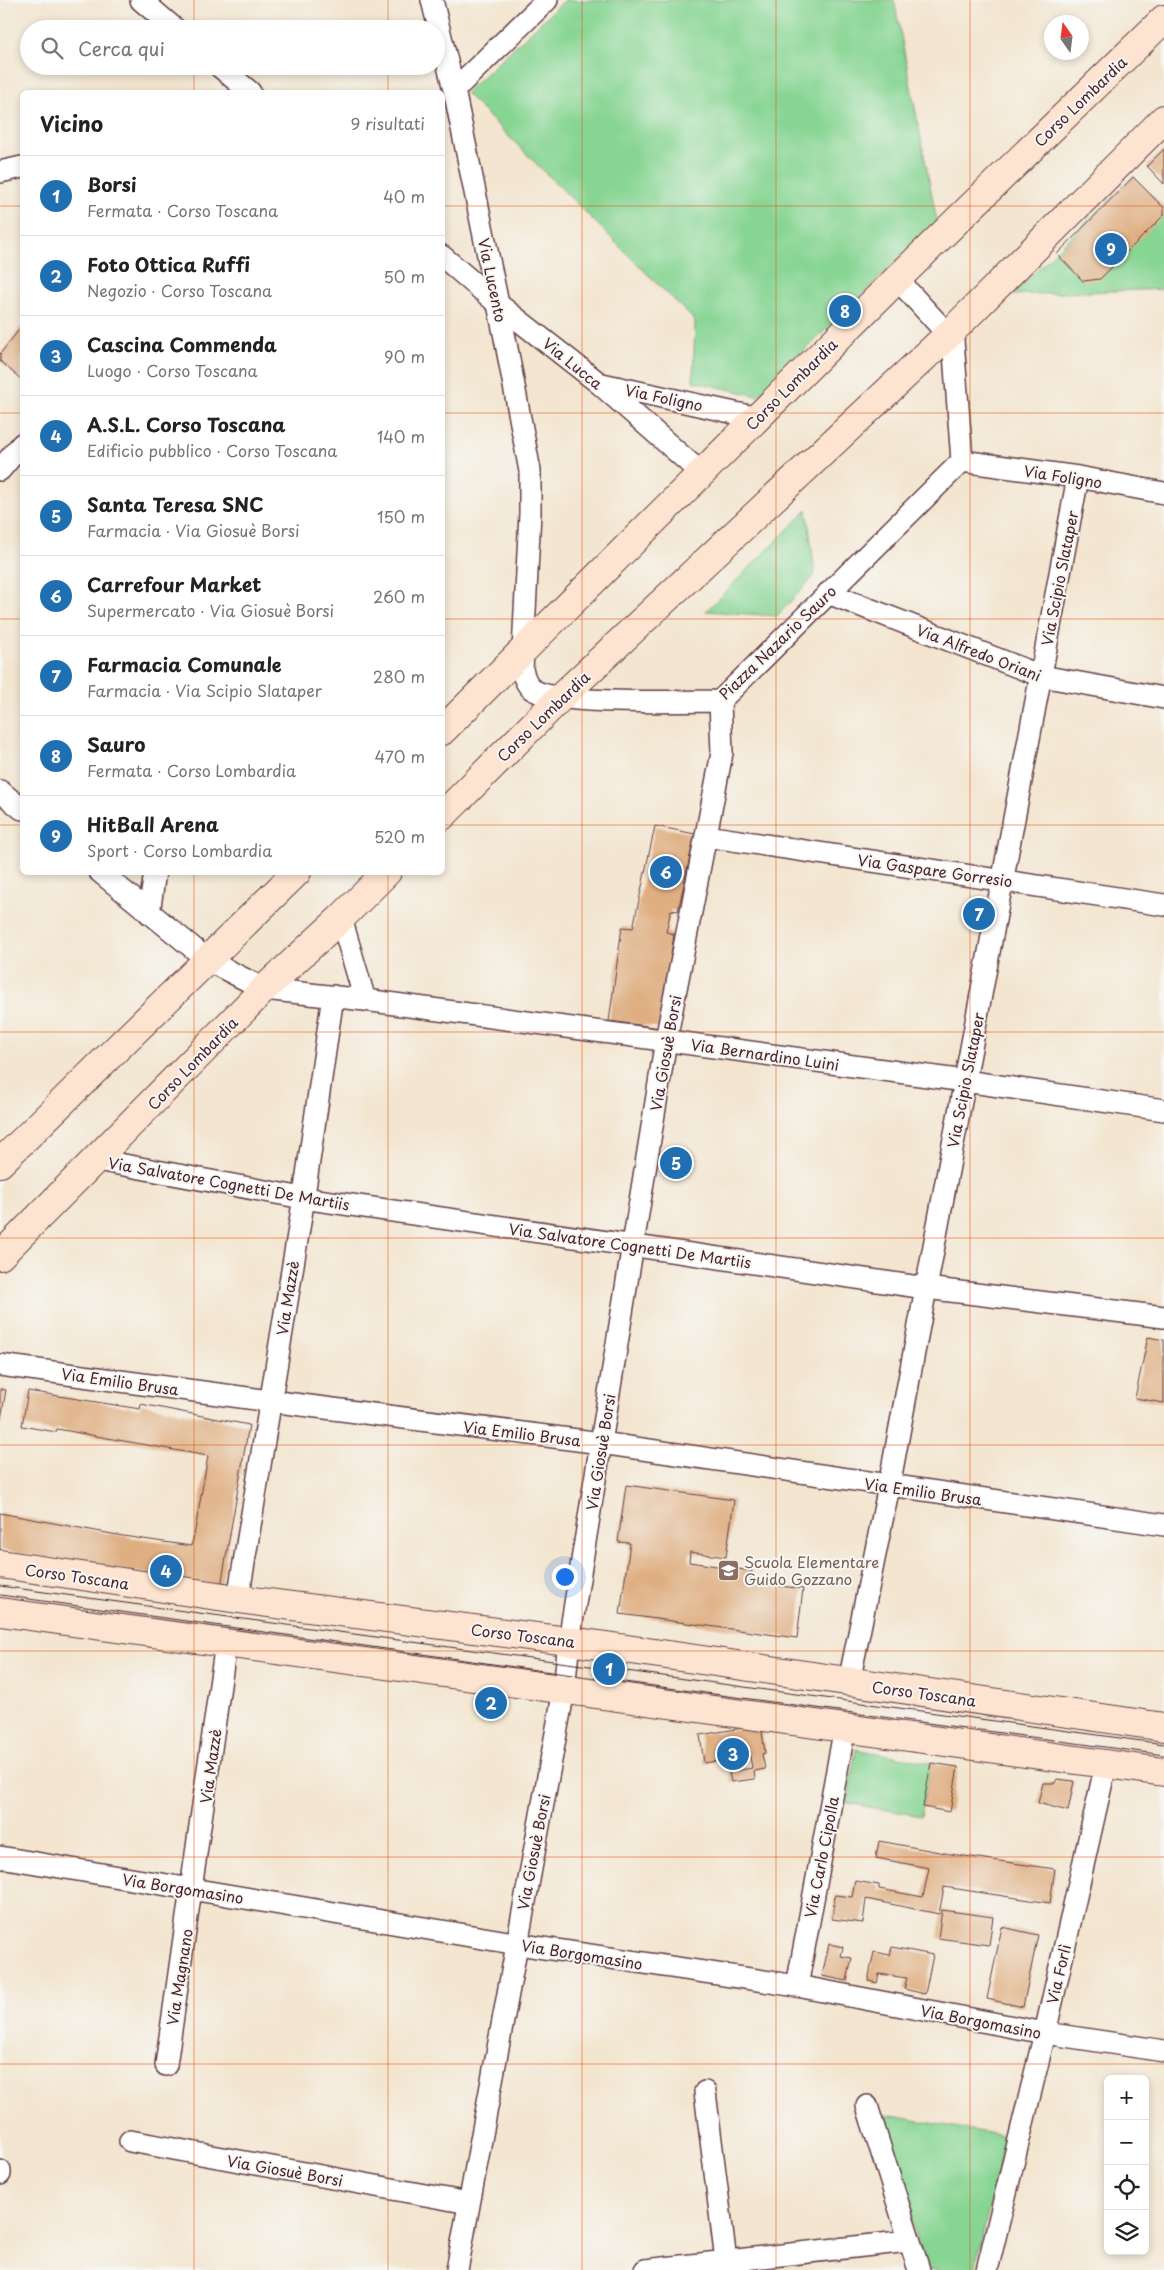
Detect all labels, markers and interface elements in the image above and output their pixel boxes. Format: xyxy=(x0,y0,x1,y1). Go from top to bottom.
north arrow xyxy=(1044,15,1089,60)
search box xyxy=(20,20,445,75)
icon: search xyxy=(38,34,66,62)
text: Cerca qui xyxy=(78,34,165,62)
street label: Corso Lombardia xyxy=(1028,50,1132,152)
text: Vicino xyxy=(40,107,103,139)
text: 9 risultati xyxy=(351,111,425,135)
text: Borsi xyxy=(87,170,136,198)
text: 1 xyxy=(52,184,60,208)
text: 40 m xyxy=(383,184,425,208)
text: Fermata · Corso Toscana xyxy=(87,198,278,222)
pin: 9 xyxy=(1095,230,1127,268)
street label: Via Lucento xyxy=(473,236,513,324)
text: Foto Ottica Ruffi xyxy=(87,250,250,278)
text: 2 xyxy=(50,264,62,288)
text: 50 m xyxy=(384,264,425,288)
text: Negozio · Corso Toscana xyxy=(87,278,272,302)
pin: 8 xyxy=(829,292,861,330)
text: Cascina Commenda xyxy=(87,330,277,358)
street label: Via Lucca xyxy=(538,332,608,395)
street label: Corso Lombardia xyxy=(740,332,843,435)
text: 3 xyxy=(51,344,61,368)
text: 90 m xyxy=(384,344,425,368)
text: Luogo · Corso Toscana xyxy=(87,358,258,382)
street label: Via Foligno xyxy=(623,378,705,416)
text: A.S.L. Corso Toscana xyxy=(87,410,286,438)
text: 4 xyxy=(51,424,61,448)
text: 140 m xyxy=(377,424,425,448)
text: Edificio pubblico · Corso Toscana xyxy=(87,438,337,462)
street label: Via Foligno xyxy=(1022,458,1104,494)
text: Santa Teresa SNC xyxy=(87,490,263,518)
text: 5 xyxy=(51,504,61,528)
text: 150 m xyxy=(377,504,425,528)
street label: Via Scipio Slataper xyxy=(1035,508,1083,648)
text: Farmacia · Via Giosuè Borsi xyxy=(87,518,300,542)
text: Carrefour Market xyxy=(87,570,262,598)
street label: Piazza Nazario Sauro xyxy=(713,580,841,704)
text: 6 xyxy=(50,584,62,608)
text: 260 m xyxy=(373,584,425,608)
text: Supermercato · Via Giosuè Borsi xyxy=(87,598,334,622)
street label: Via Alfredo Oriani xyxy=(913,618,1045,686)
text: Farmacia Comunale xyxy=(87,650,282,678)
text: 7 xyxy=(51,664,61,688)
text: 280 m xyxy=(373,664,425,688)
street label: Corso Lombardia xyxy=(491,665,595,767)
text: Farmacia · Via Scipio Slataper xyxy=(87,678,322,702)
text: Sauro xyxy=(87,730,145,758)
text: 8 xyxy=(51,744,61,768)
text: 470 m xyxy=(375,744,425,768)
text: Fermata · Corso Lombardia xyxy=(87,758,296,782)
text: HitBall Arena xyxy=(87,810,219,838)
text: 9 xyxy=(51,824,61,848)
text: 520 m xyxy=(374,824,425,848)
text: Sport · Corso Lombardia xyxy=(87,838,272,862)
street label: Via Gaspare Gorresio xyxy=(856,848,1014,892)
pin: 6 xyxy=(650,853,682,891)
pin: 7 xyxy=(963,895,995,933)
street label: Via Giosuè Borsi xyxy=(643,993,687,1113)
street label: Via Scipio Slataper xyxy=(941,1010,989,1150)
street label: Corso Lombardia xyxy=(141,1011,243,1115)
street label: Via Bernardino Luini xyxy=(689,1032,841,1076)
pin: 5 xyxy=(660,1144,692,1182)
street label: Via Salvatore Cognetti De Martiis xyxy=(106,1150,352,1216)
street label: Via Salvatore Cognetti De Martiis xyxy=(507,1217,753,1273)
street label: Via Mazzè xyxy=(270,1259,304,1337)
street label: Via Emilio Brusa xyxy=(60,1361,181,1401)
street label: Via Giosuè Borsi xyxy=(579,1392,621,1512)
street label: Via Emilio Brusa xyxy=(462,1414,583,1452)
street label: Via Emilio Brusa xyxy=(863,1471,984,1511)
place label: Scuola Elementare Guido Gozzano xyxy=(744,1550,879,1590)
pin: 4 xyxy=(150,1552,182,1590)
street label: Corso Toscana xyxy=(24,1557,131,1595)
school or university icon: Scuola Elementare Guido Gozzano xyxy=(716,1558,740,1582)
your location xyxy=(552,1564,578,1590)
street label: Corso Toscana xyxy=(470,1617,577,1653)
pin: 1 xyxy=(593,1650,625,1688)
street label: Corso Toscana xyxy=(871,1674,978,1712)
pin: 2 xyxy=(475,1684,507,1722)
street label: Via Mazzè xyxy=(193,1727,227,1805)
pin: 3 xyxy=(717,1735,749,1773)
street label: Via Giosuè Borsi xyxy=(510,1792,556,1912)
street label: Via Carlo Cipolla xyxy=(798,1794,844,1920)
street label: Via Borgomasino xyxy=(121,1867,245,1909)
street label: Via Magnano xyxy=(160,1927,198,2027)
street label: Via Borgomasino xyxy=(520,1933,644,1975)
street label: Via Forlì xyxy=(1040,1942,1076,2006)
street label: Via Borgomasino xyxy=(919,1998,1043,2044)
map controls xyxy=(1104,2075,1149,2255)
button: + xyxy=(1104,2075,1149,2120)
button: − xyxy=(1104,2120,1149,2165)
street label: Via Giosuè Borsi xyxy=(225,2148,345,2192)
button: locate xyxy=(1104,2165,1149,2210)
button: layers xyxy=(1104,2210,1149,2255)

